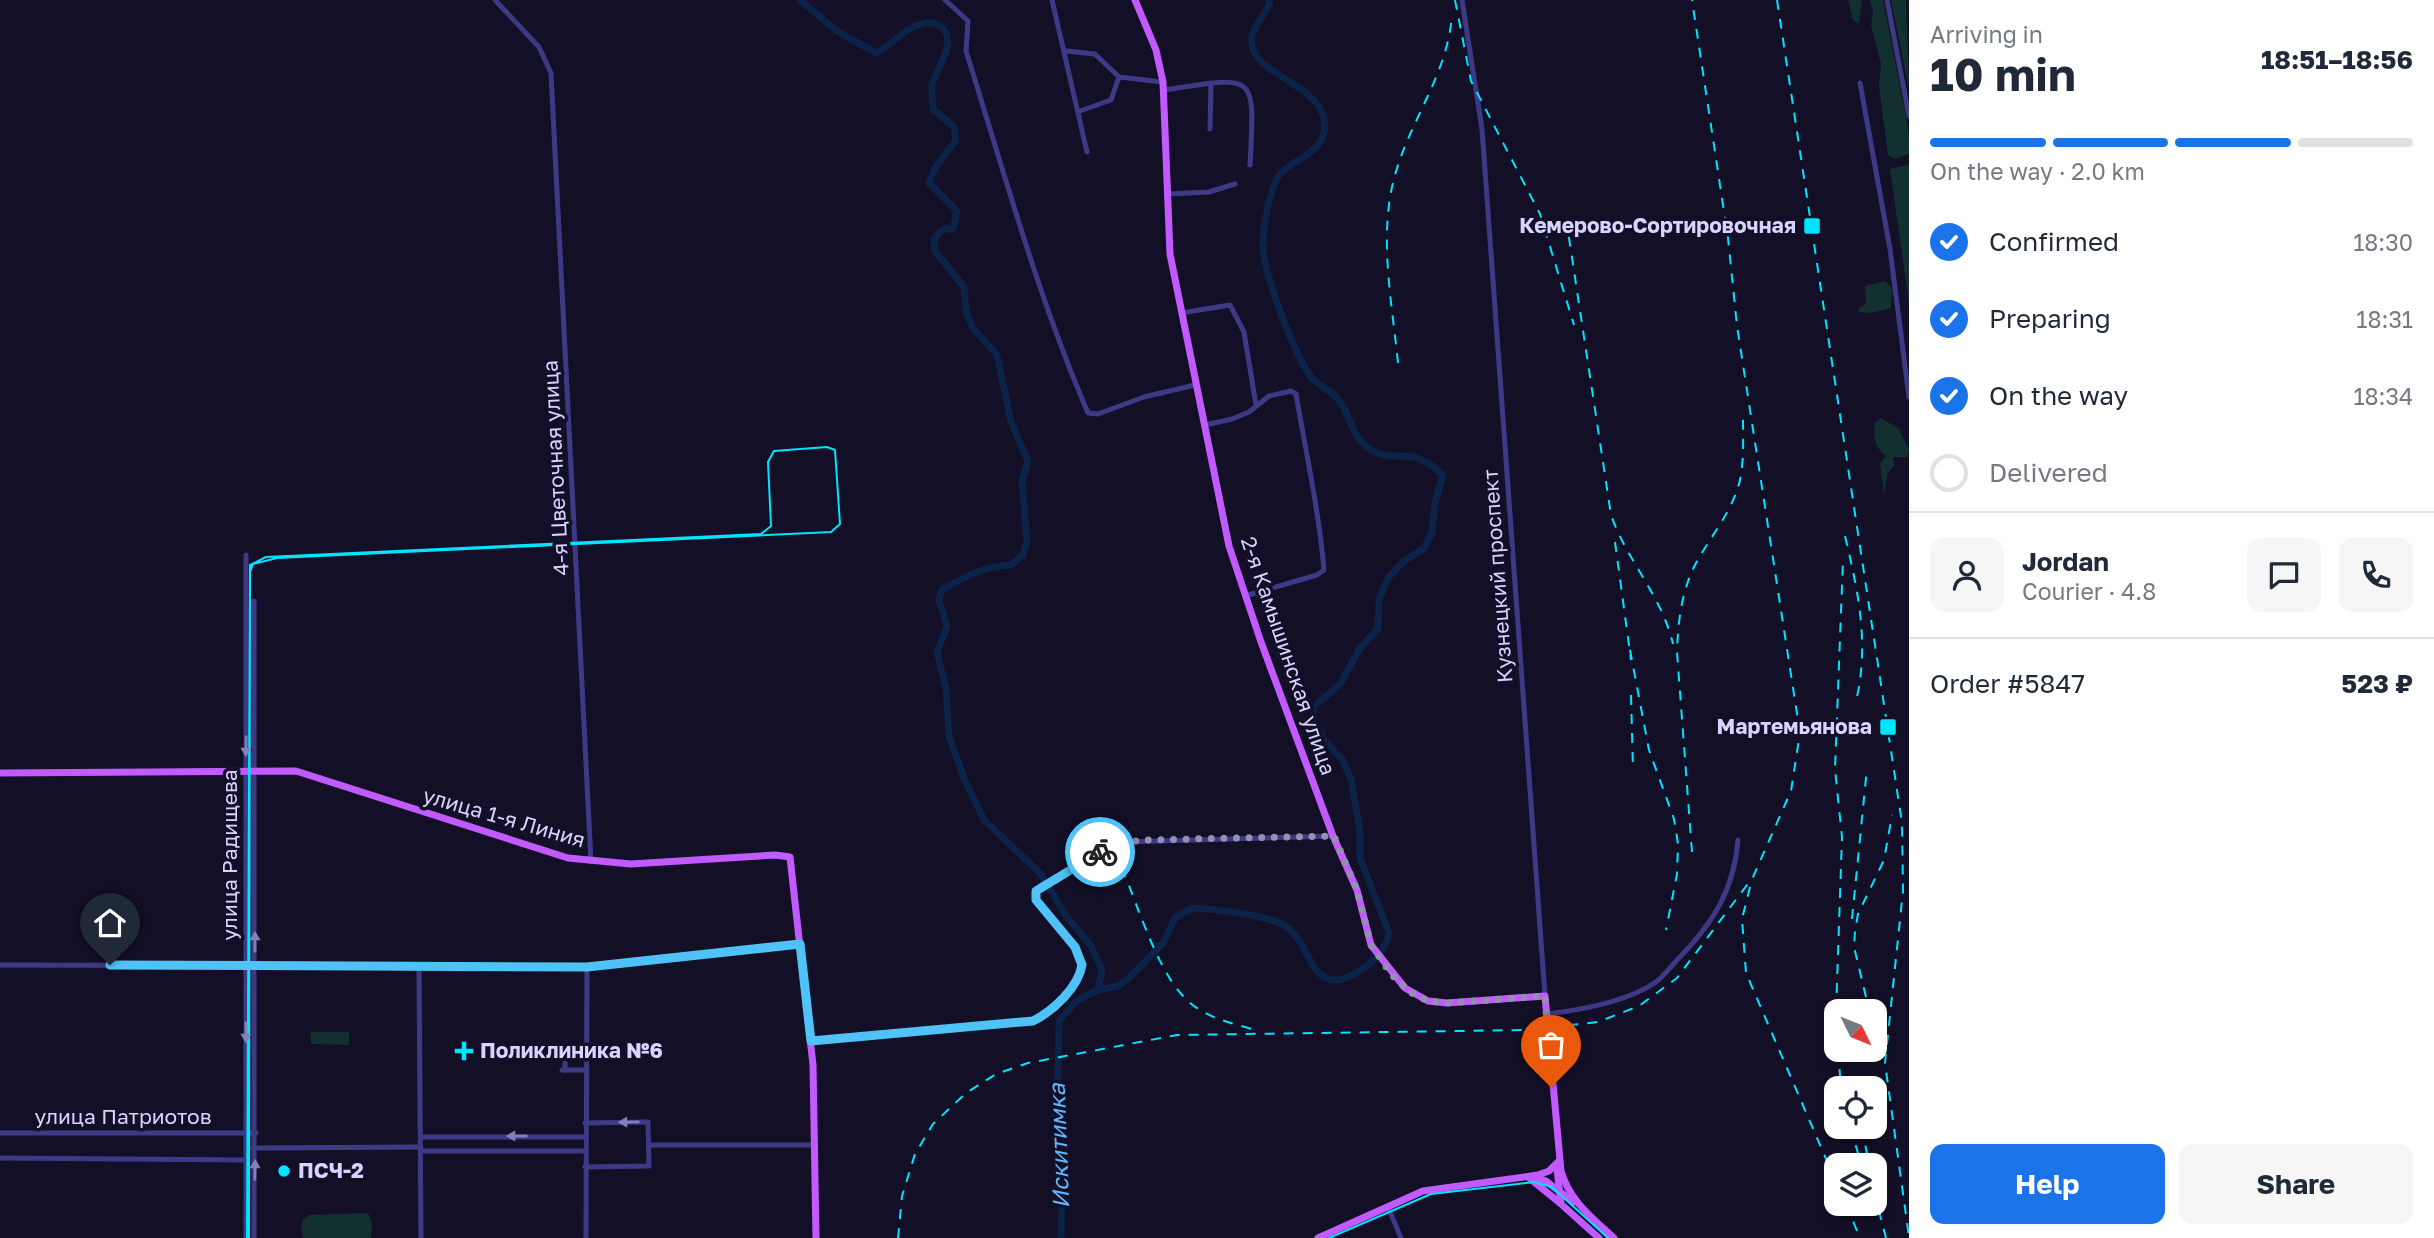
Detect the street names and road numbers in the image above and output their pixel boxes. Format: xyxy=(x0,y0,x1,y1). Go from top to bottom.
street label: 4-я Цветочная улица xyxy=(536,360,574,576)
street label: Кузнецкий проспект xyxy=(1477,468,1517,684)
street label: 2-я Камышинская улица xyxy=(1236,533,1342,778)
street label: улица Радищева xyxy=(216,769,242,941)
street label: улица 1-я Линия xyxy=(420,781,588,853)
street label: улица Патриотов xyxy=(34,1103,212,1129)

